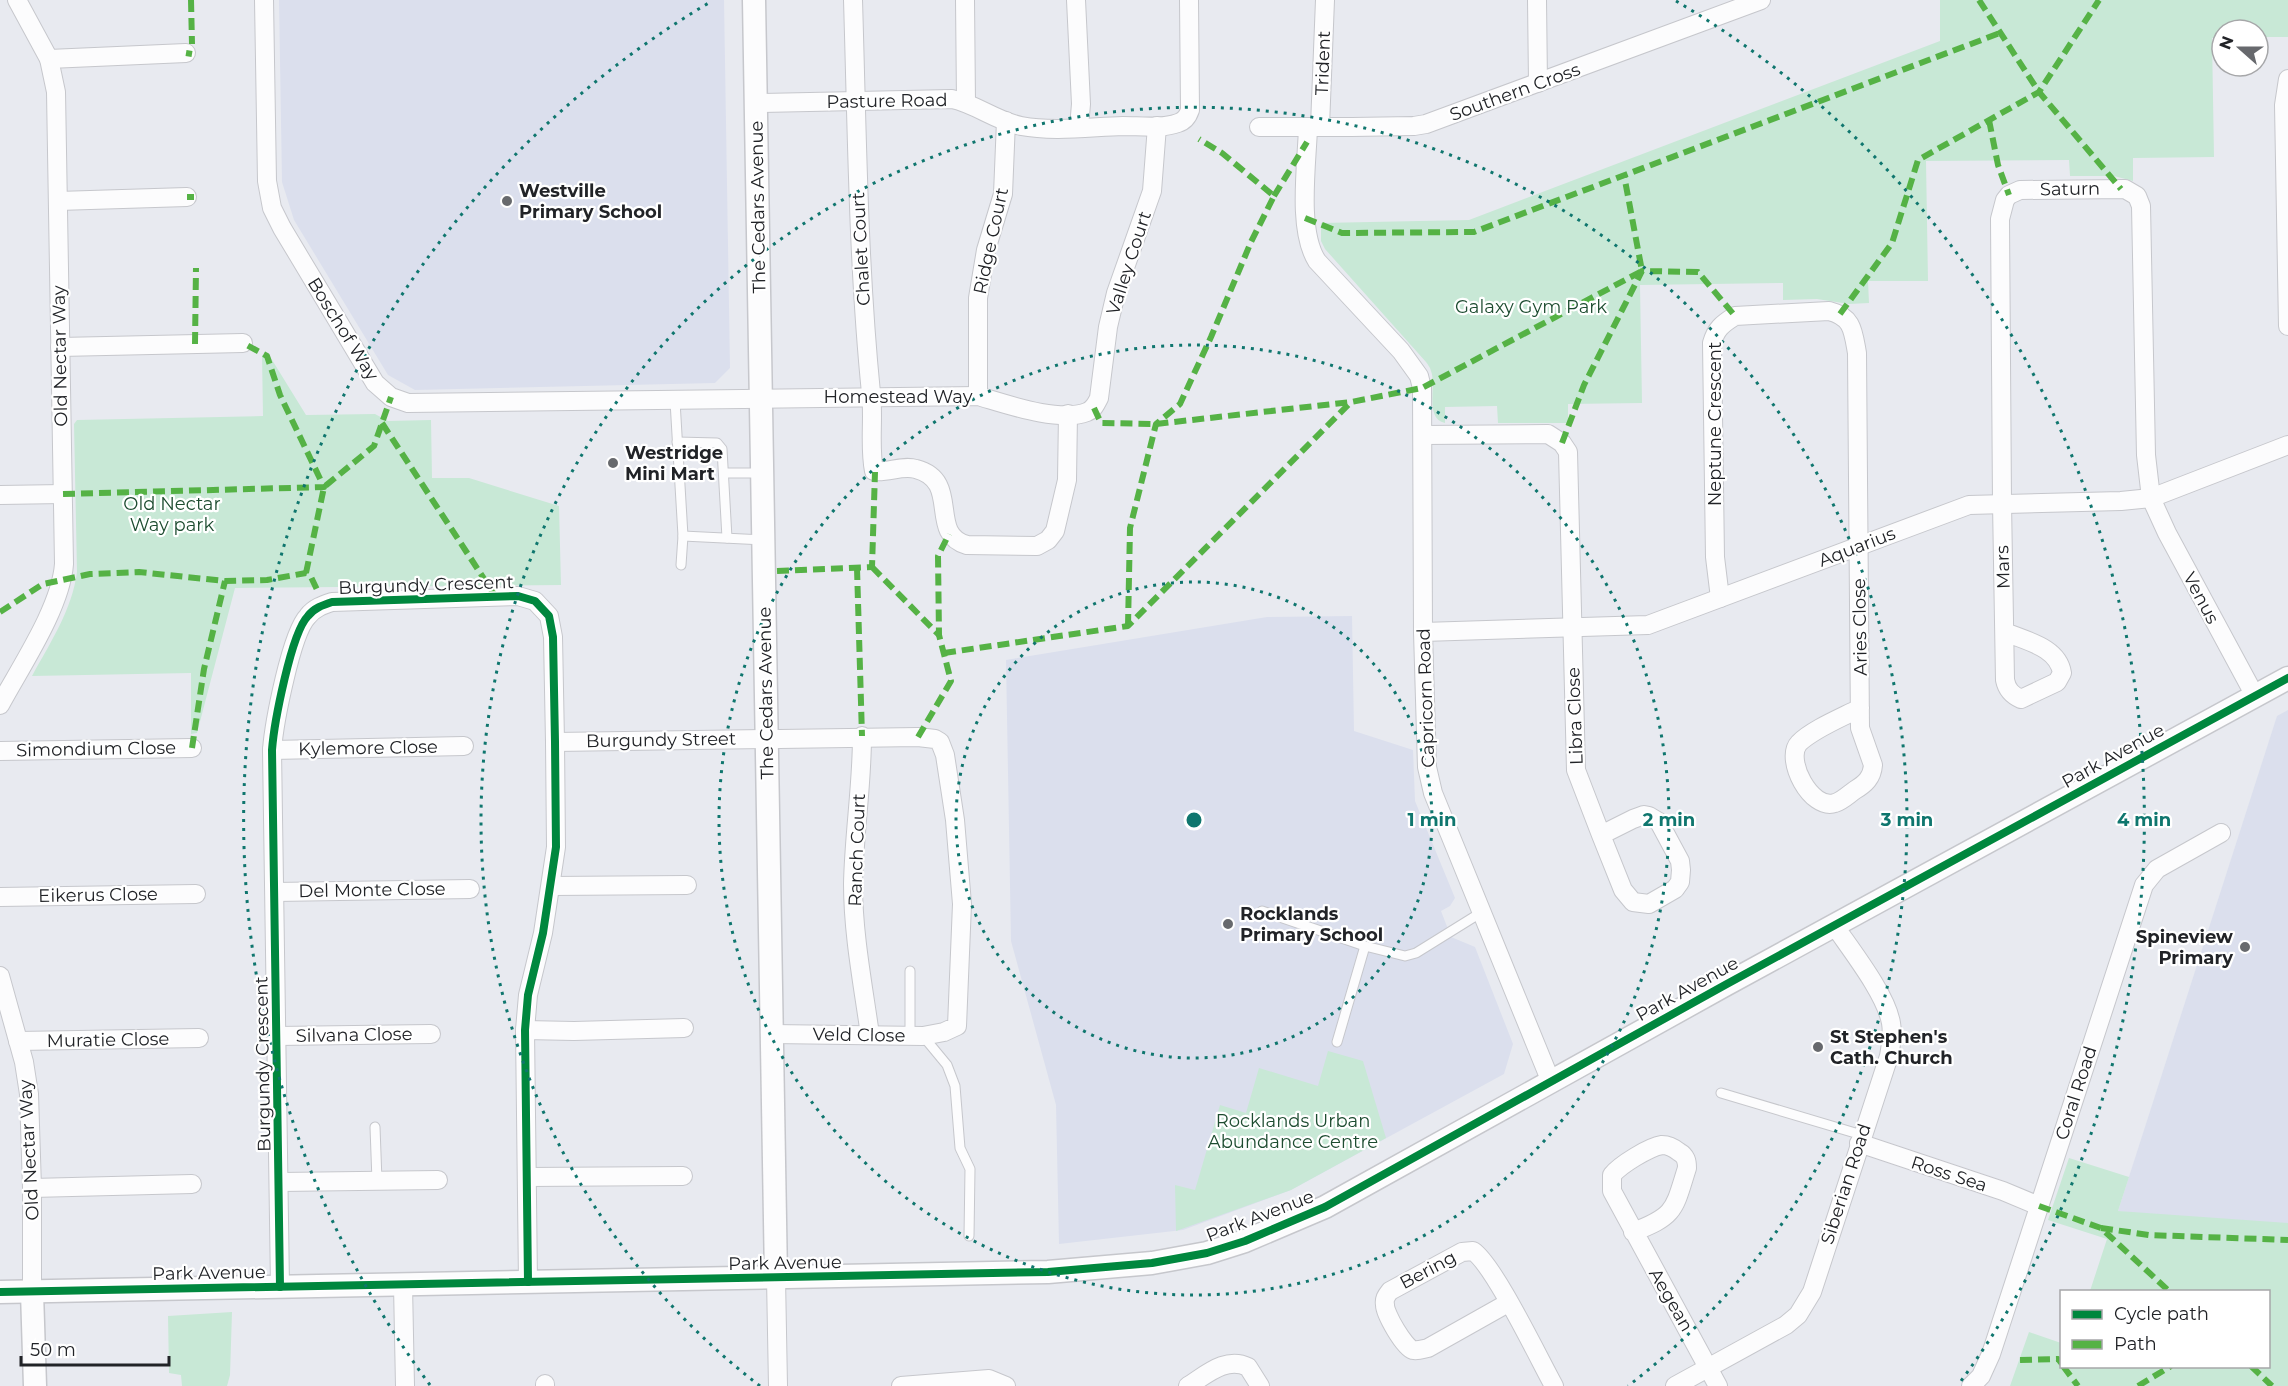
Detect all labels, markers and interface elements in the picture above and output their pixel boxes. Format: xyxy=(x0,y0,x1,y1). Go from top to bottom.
north arrow xyxy=(2210,18,2270,78)
street label: Trident xyxy=(1311,30,1335,96)
text: N xyxy=(2215,33,2238,52)
street label: Southern Cross xyxy=(1447,58,1584,126)
street label: Pasture Road xyxy=(826,89,948,113)
street label: The Cedars Avenue xyxy=(745,120,771,294)
street label: Saturn xyxy=(2040,177,2100,201)
place label: Westville Primary School xyxy=(519,180,662,223)
street label: Ridge Court xyxy=(969,186,1013,296)
street label: Chalet Court xyxy=(847,192,875,306)
marker: Westville Primary School xyxy=(500,194,514,208)
street label: Valley Court xyxy=(1102,208,1156,318)
street label: Boschof Way xyxy=(303,274,383,385)
street label: Old Nectar Way xyxy=(48,285,72,427)
park label: Galaxy Gym Park xyxy=(1455,296,1607,318)
street label: Neptune Crescent xyxy=(1704,342,1726,506)
street label: Homestead Way xyxy=(824,386,973,408)
place label: Westridge Mini Mart xyxy=(625,442,723,485)
marker: Westridge Mini Mart xyxy=(606,456,620,470)
park label: Old Nectar Way park xyxy=(123,493,221,536)
street label: Aquarius xyxy=(1815,522,1899,572)
street label: Mars xyxy=(1991,545,2015,589)
street label: Venus xyxy=(2178,568,2224,628)
street label: Burgundy Crescent xyxy=(338,571,514,599)
street label: Aries Close xyxy=(1848,578,1872,676)
street label: The Cedars Avenue xyxy=(753,606,779,780)
street label: Capricorn Road xyxy=(1413,628,1439,768)
street label: Libra Close xyxy=(1562,667,1588,765)
street label: Park Avenue xyxy=(2058,719,2168,793)
street label: Burgundy Street xyxy=(586,728,736,752)
street label: Kylemore Close xyxy=(298,736,438,760)
street label: Simondium Close xyxy=(16,737,176,761)
street label: Ranch Court xyxy=(844,793,870,907)
text: 1 min xyxy=(1408,809,1456,831)
text: 2 min xyxy=(1643,809,1695,831)
text: 3 min xyxy=(1880,809,1933,831)
text: 4 min xyxy=(2117,809,2171,831)
centre of rings xyxy=(1184,810,1204,830)
street label: Del Monte Close xyxy=(298,878,446,902)
street label: Eikerus Close xyxy=(38,883,158,907)
place label: Rocklands Primary School xyxy=(1240,903,1383,946)
marker: Rocklands Primary School xyxy=(1221,917,1235,931)
place label: Spineview Primary xyxy=(2136,926,2233,969)
marker: Spineview Primary xyxy=(2238,940,2252,954)
street label: Park Avenue xyxy=(1632,952,1742,1026)
street label: Burgundy Crescent xyxy=(250,976,276,1152)
street label: Silvana Close xyxy=(295,1023,413,1047)
street label: Veld Close xyxy=(812,1023,906,1047)
place label: St Stephen's Cath. Church xyxy=(1830,1026,1953,1069)
street label: Muratie Close xyxy=(46,1028,170,1052)
marker: St Stephen's Cath. Church xyxy=(1811,1040,1825,1054)
street label: Coral Road xyxy=(2050,1043,2102,1143)
street label: Old Nectar Way xyxy=(14,1079,44,1221)
park label: Rocklands Urban Abundance Centre xyxy=(1208,1110,1378,1153)
street label: Siberian Road xyxy=(1816,1121,1876,1247)
street label: Ross Sea xyxy=(1908,1151,1990,1197)
street label: Park Avenue xyxy=(1203,1185,1317,1247)
street label: Bering xyxy=(1396,1246,1460,1294)
street label: Park Avenue xyxy=(728,1251,842,1275)
street label: Park Avenue xyxy=(152,1261,266,1285)
street label: Aegean xyxy=(1644,1264,1698,1336)
legend xyxy=(2060,1290,2270,1368)
text: Cycle path xyxy=(2114,1303,2209,1325)
scale bar xyxy=(21,1329,170,1367)
text: Path xyxy=(2114,1333,2157,1355)
text: 50 m xyxy=(30,1339,76,1361)

